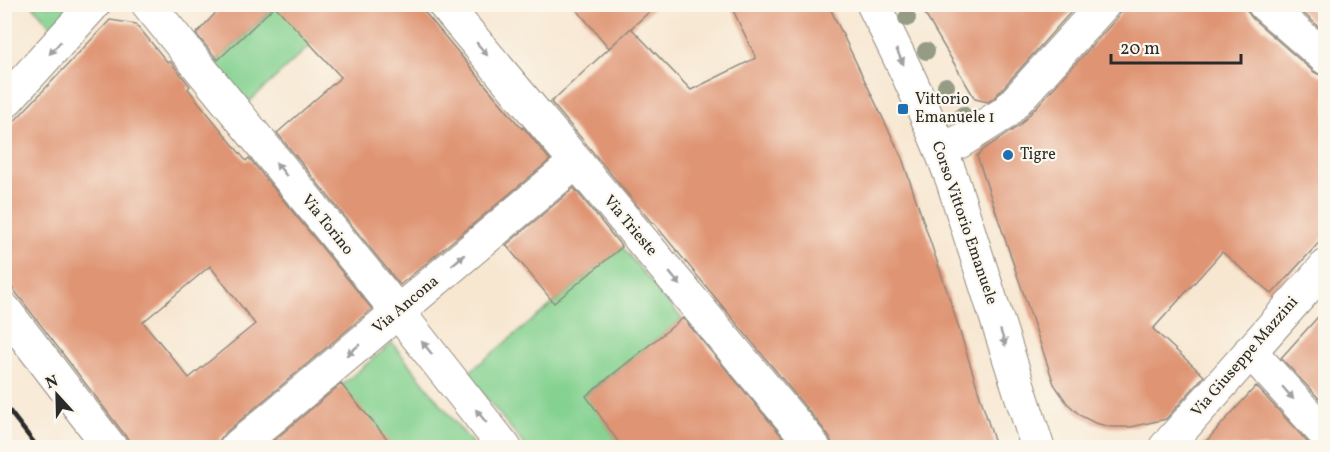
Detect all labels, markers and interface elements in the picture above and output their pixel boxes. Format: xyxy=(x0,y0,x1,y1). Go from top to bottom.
scale bar xyxy=(1111,27,1242,65)
text: 20 m xyxy=(1120,37,1160,62)
one-way arrow xyxy=(49,40,62,55)
one-way arrow xyxy=(475,41,488,56)
one-way arrow xyxy=(895,48,904,65)
place label: Vittorio Emanuele 1 xyxy=(915,89,995,129)
marker: Vittorio Emanuele 1 xyxy=(896,102,910,116)
street label: Corso Vittorio Emanuele xyxy=(926,138,1002,308)
place label: Tigre xyxy=(1020,144,1056,166)
marker: Tigre xyxy=(1001,148,1015,162)
one-way arrow xyxy=(275,161,288,177)
street label: Via Torino xyxy=(296,190,358,260)
street label: Via Trieste xyxy=(598,191,662,261)
one-way arrow xyxy=(450,254,466,267)
street label: Via Ancona xyxy=(368,271,444,339)
one-way arrow xyxy=(668,271,681,287)
street label: Via Giuseppe Mazzini xyxy=(1186,292,1304,422)
one-way arrow xyxy=(999,329,1008,347)
one-way arrow xyxy=(421,341,433,356)
one-way arrow xyxy=(345,343,361,356)
north arrow xyxy=(27,365,87,425)
text: N xyxy=(43,370,62,395)
one-way arrow xyxy=(1281,385,1295,400)
one-way arrow xyxy=(474,408,487,424)

